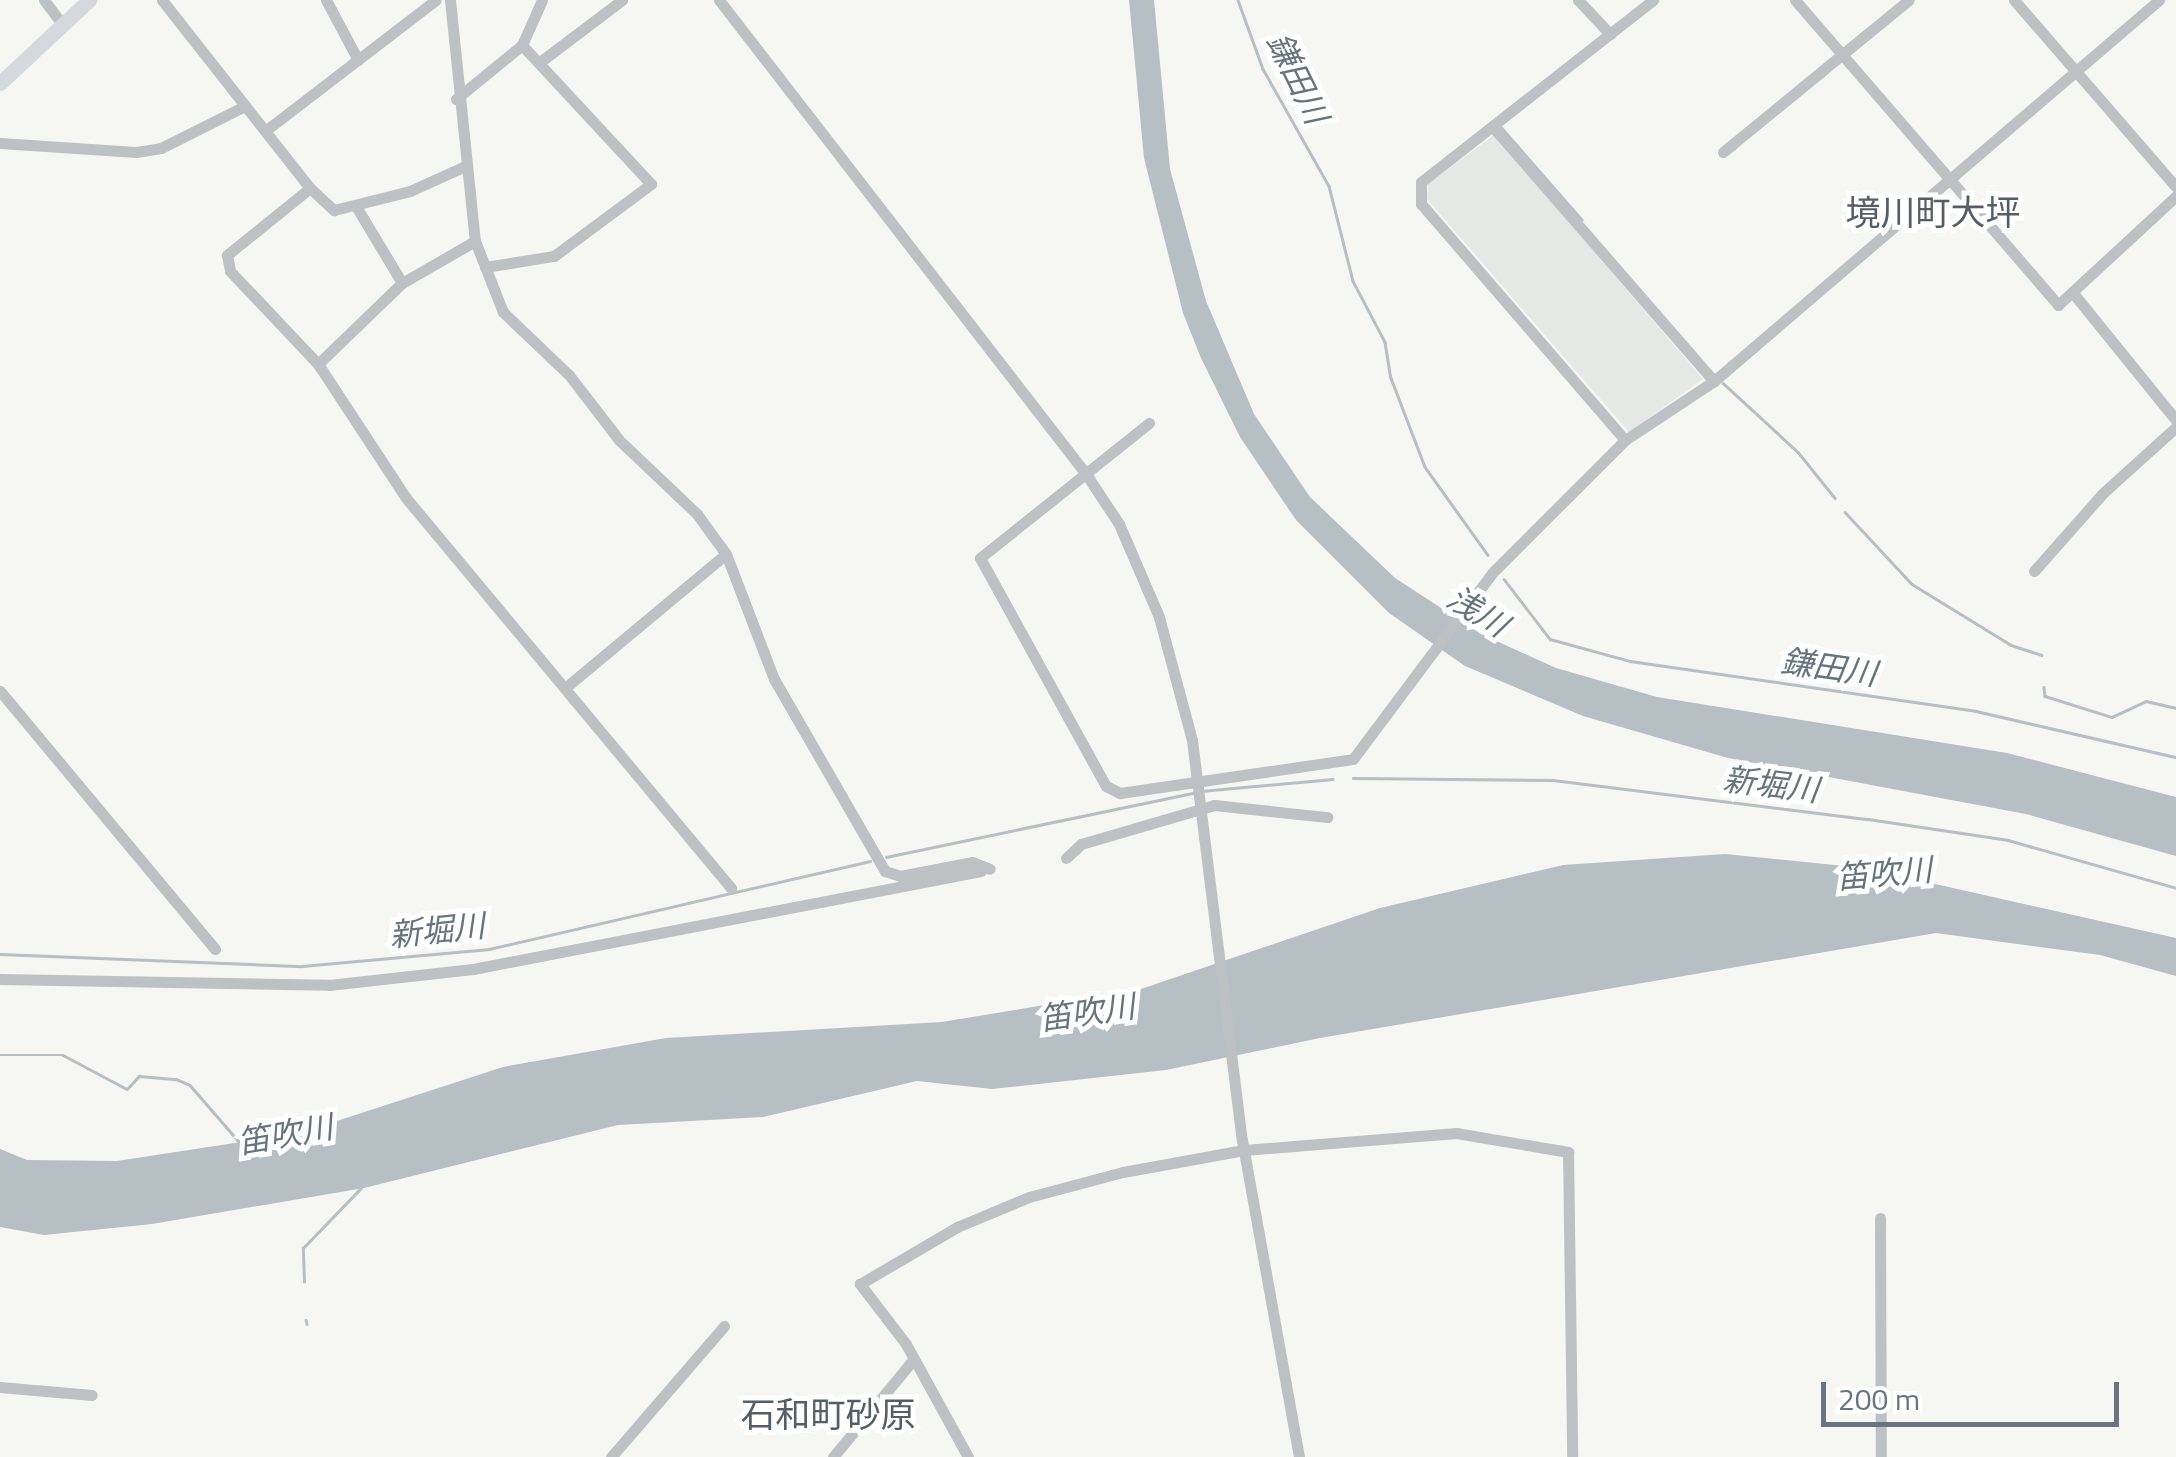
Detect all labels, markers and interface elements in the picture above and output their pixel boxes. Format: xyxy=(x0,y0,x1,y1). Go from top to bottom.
water label: 鎌田川 xyxy=(1260,26,1336,130)
district label: 境川町大坪 xyxy=(1846,191,2020,233)
water label: 浅川 xyxy=(1441,578,1515,644)
water label: 鎌田川 xyxy=(1779,641,1879,693)
water label: 新堀川 xyxy=(1721,759,1821,809)
water label: 笛吹川 xyxy=(1835,850,1933,896)
water label: 新堀川 xyxy=(387,906,487,954)
water label: 笛吹川 xyxy=(1037,986,1137,1038)
water label: 笛吹川 xyxy=(234,1107,336,1161)
scale bar xyxy=(1826,1362,2124,1424)
text: 200 m xyxy=(1838,1376,1920,1422)
district label: 石和町砂原 xyxy=(741,1393,915,1435)

